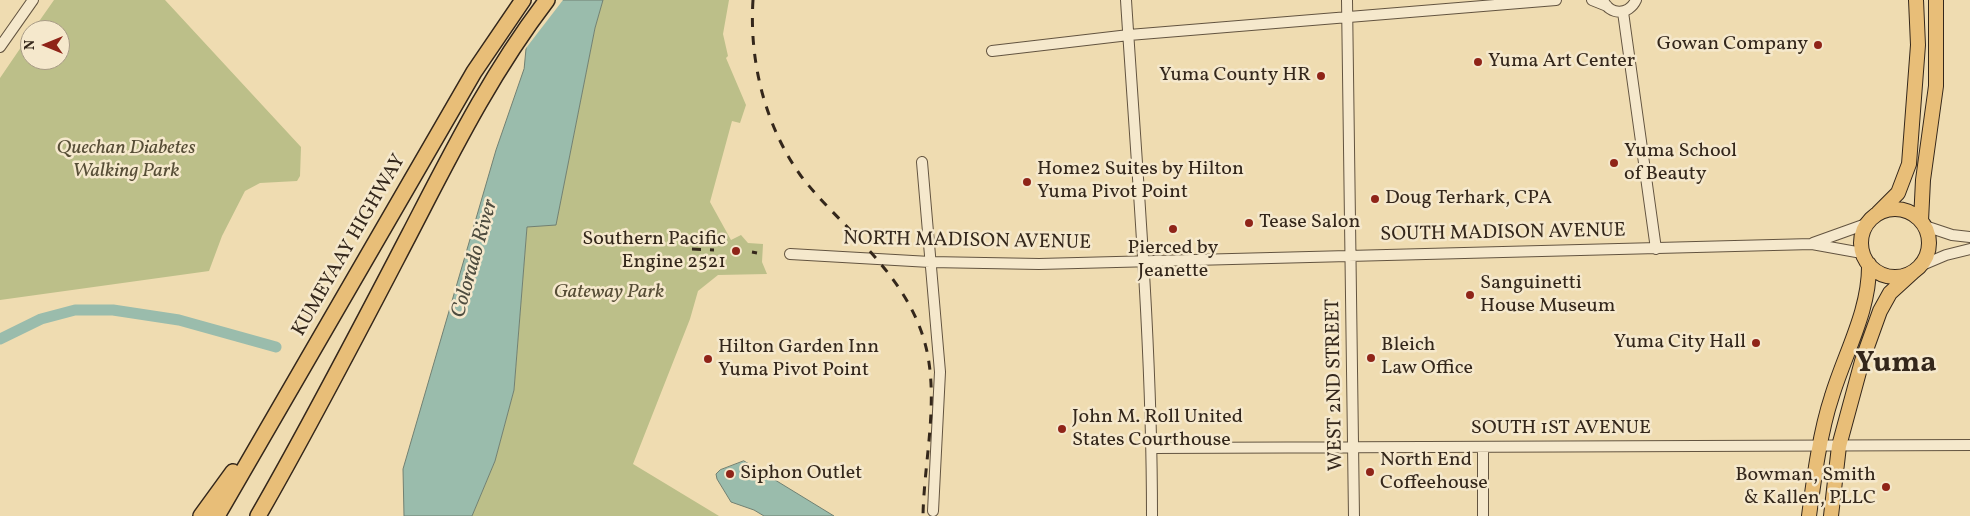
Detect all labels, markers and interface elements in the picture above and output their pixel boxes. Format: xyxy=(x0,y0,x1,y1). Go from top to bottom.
north arrow xyxy=(20,20,70,70)
place label: Gowan Company xyxy=(1657,33,1808,57)
marker: Gowan Company xyxy=(1812,39,1824,51)
text: N xyxy=(21,40,40,50)
place label: Yuma Art Center xyxy=(1488,50,1635,74)
marker: Yuma Art Center xyxy=(1472,56,1484,68)
place label: Yuma County HR xyxy=(1159,64,1311,88)
marker: Yuma County HR xyxy=(1315,70,1327,82)
park label: Quechan Diabetes Walking Park xyxy=(56,137,196,184)
place label: Yuma School of Beauty xyxy=(1624,140,1737,187)
street label: KUMEYAAY HIGHWAY xyxy=(288,151,412,341)
marker: Yuma School of Beauty xyxy=(1608,157,1620,169)
place label: Home2 Suites by Hilton Yuma Pivot Point xyxy=(1037,158,1244,205)
marker: Home2 Suites by Hilton Yuma Pivot Point xyxy=(1021,176,1033,188)
place label: Doug Terhark, CPA xyxy=(1385,187,1552,211)
marker: Doug Terhark, CPA xyxy=(1369,193,1381,205)
water label: Colorado River xyxy=(447,197,505,321)
place label: Tease Salon xyxy=(1259,211,1360,235)
marker: Tease Salon xyxy=(1243,217,1255,229)
street label: SOUTH MADISON AVENUE xyxy=(1380,220,1626,248)
marker: Pierced by Jeanette xyxy=(1167,223,1179,235)
place label: Southern Pacific Engine 2521 xyxy=(582,228,726,275)
street label: NORTH MADISON AVENUE xyxy=(843,228,1091,256)
place label: Pierced by Jeanette xyxy=(1128,237,1218,284)
marker: Southern Pacific Engine 2521 xyxy=(730,245,742,257)
place label: Sanguinetti House Museum xyxy=(1480,272,1616,319)
park label: Gateway Park xyxy=(554,281,664,305)
marker: Sanguinetti House Museum xyxy=(1464,289,1476,301)
street label: WEST 2ND STREET xyxy=(1322,298,1350,472)
place label: Yuma City Hall xyxy=(1614,331,1746,355)
place label: Bleich Law Office xyxy=(1381,334,1473,381)
place label: Hilton Garden Inn Yuma Pivot Point xyxy=(718,336,879,383)
marker: Yuma City Hall xyxy=(1750,337,1762,349)
district label: Yuma xyxy=(1855,347,1937,383)
marker: Bleich Law Office xyxy=(1365,352,1377,364)
marker: Hilton Garden Inn Yuma Pivot Point xyxy=(702,353,714,365)
place label: John M. Roll United States Courthouse xyxy=(1072,406,1243,453)
street label: SOUTH 1ST AVENUE xyxy=(1471,417,1651,441)
marker: John M. Roll United States Courthouse xyxy=(1056,423,1068,435)
place label: North End Coffeehouse xyxy=(1380,449,1488,496)
place label: Siphon Outlet xyxy=(740,462,862,486)
place label: Bowman, Smith & Kallen, PLLC xyxy=(1735,464,1876,511)
marker: North End Coffeehouse xyxy=(1364,466,1376,478)
marker: Siphon Outlet xyxy=(724,468,736,480)
marker: Bowman, Smith & Kallen, PLLC xyxy=(1880,481,1892,493)

